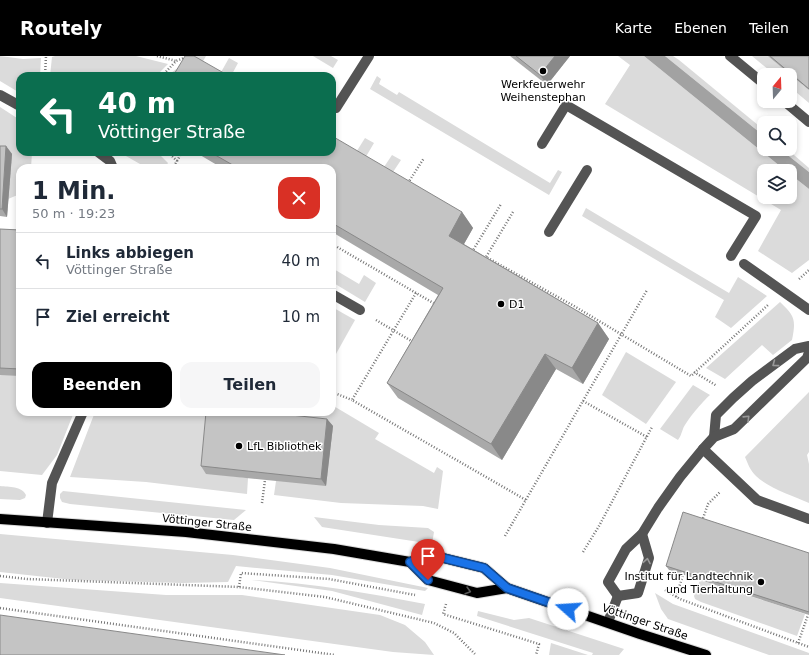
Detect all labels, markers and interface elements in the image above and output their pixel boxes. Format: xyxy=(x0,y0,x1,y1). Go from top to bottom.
text: Routely xyxy=(20,17,102,39)
text: Karte xyxy=(615,20,652,36)
text: Ebenen xyxy=(674,20,727,36)
text: Teilen xyxy=(749,20,789,36)
marker: Werkfeuerwehr Weihenstephan xyxy=(538,66,548,76)
north arrow xyxy=(757,68,797,108)
map controls xyxy=(757,68,797,204)
place label: Werkfeuerwehr Weihenstephan xyxy=(500,78,586,104)
text: 40 m xyxy=(98,87,176,120)
icon: left xyxy=(32,88,84,140)
button: search xyxy=(757,116,797,156)
text: Vöttinger Straße xyxy=(98,121,245,142)
button: layers xyxy=(757,164,797,204)
text: 1 Min. xyxy=(32,177,115,205)
button: close xyxy=(278,177,320,219)
text: 50 m · 19:23 xyxy=(32,206,115,221)
text: Links abbiegen xyxy=(66,244,194,262)
icon: left xyxy=(32,250,54,272)
text: 40 m xyxy=(282,252,320,270)
text: Vöttinger Straße xyxy=(66,262,172,277)
place label: D1 xyxy=(509,298,524,311)
marker: D1 xyxy=(496,299,506,309)
icon: arrive xyxy=(32,306,54,328)
text: Ziel erreicht xyxy=(66,308,170,326)
text: 10 m xyxy=(282,308,320,326)
one-way arrow xyxy=(773,359,780,366)
button: Beenden xyxy=(32,362,172,408)
button: Teilen xyxy=(180,362,320,408)
one-way arrow xyxy=(742,415,750,422)
place label: LfL Bibliothek xyxy=(247,440,322,453)
marker: LfL Bibliothek xyxy=(234,441,244,451)
street label: Vöttinger Straße xyxy=(162,512,253,534)
pin xyxy=(411,539,445,580)
icon: arrive xyxy=(417,545,439,567)
one-way arrow xyxy=(642,558,651,565)
place label: Institut für Landtechnik und Tierhaltung xyxy=(624,570,754,596)
marker: Institut für Landtechnik und Tierhaltung xyxy=(756,577,766,587)
one-way arrow xyxy=(464,586,471,595)
position arrow xyxy=(547,588,589,630)
street label: Vöttinger Straße xyxy=(600,601,690,643)

